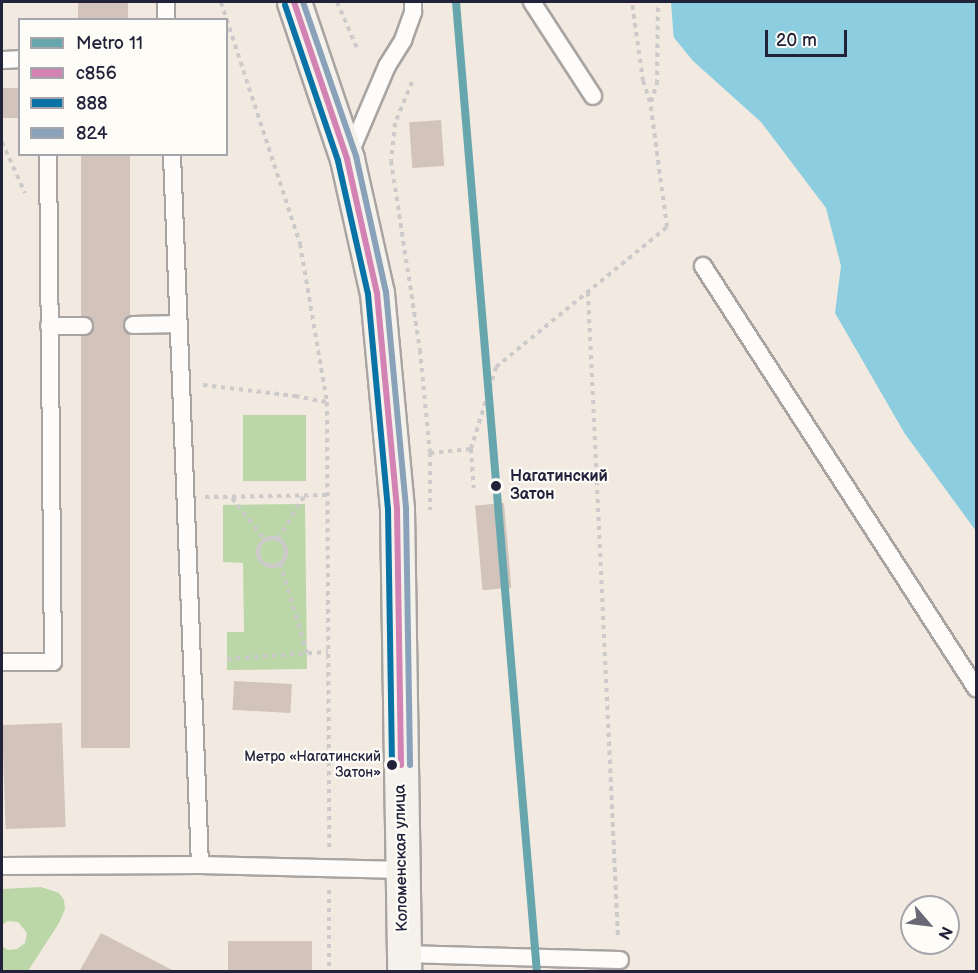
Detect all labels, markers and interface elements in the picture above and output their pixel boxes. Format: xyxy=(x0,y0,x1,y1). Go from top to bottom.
legend xyxy=(18,18,228,156)
scale bar xyxy=(768,18,850,56)
text: 20 m xyxy=(776,30,817,51)
text: Metro 11 xyxy=(76,33,143,54)
text: с856 xyxy=(76,63,117,84)
text: 888 xyxy=(76,93,107,114)
text: 824 xyxy=(76,123,108,144)
place label: Нагатинский Затон xyxy=(510,467,608,505)
marker: Нагатинский Затон xyxy=(487,477,505,495)
place label: Метро «Нагатинский Затон» xyxy=(244,749,381,782)
marker: Метро «Нагатинский Затон» xyxy=(386,759,398,771)
street label: Коломенская улица xyxy=(391,784,413,932)
north arrow xyxy=(900,895,960,955)
text: N xyxy=(933,923,956,943)

